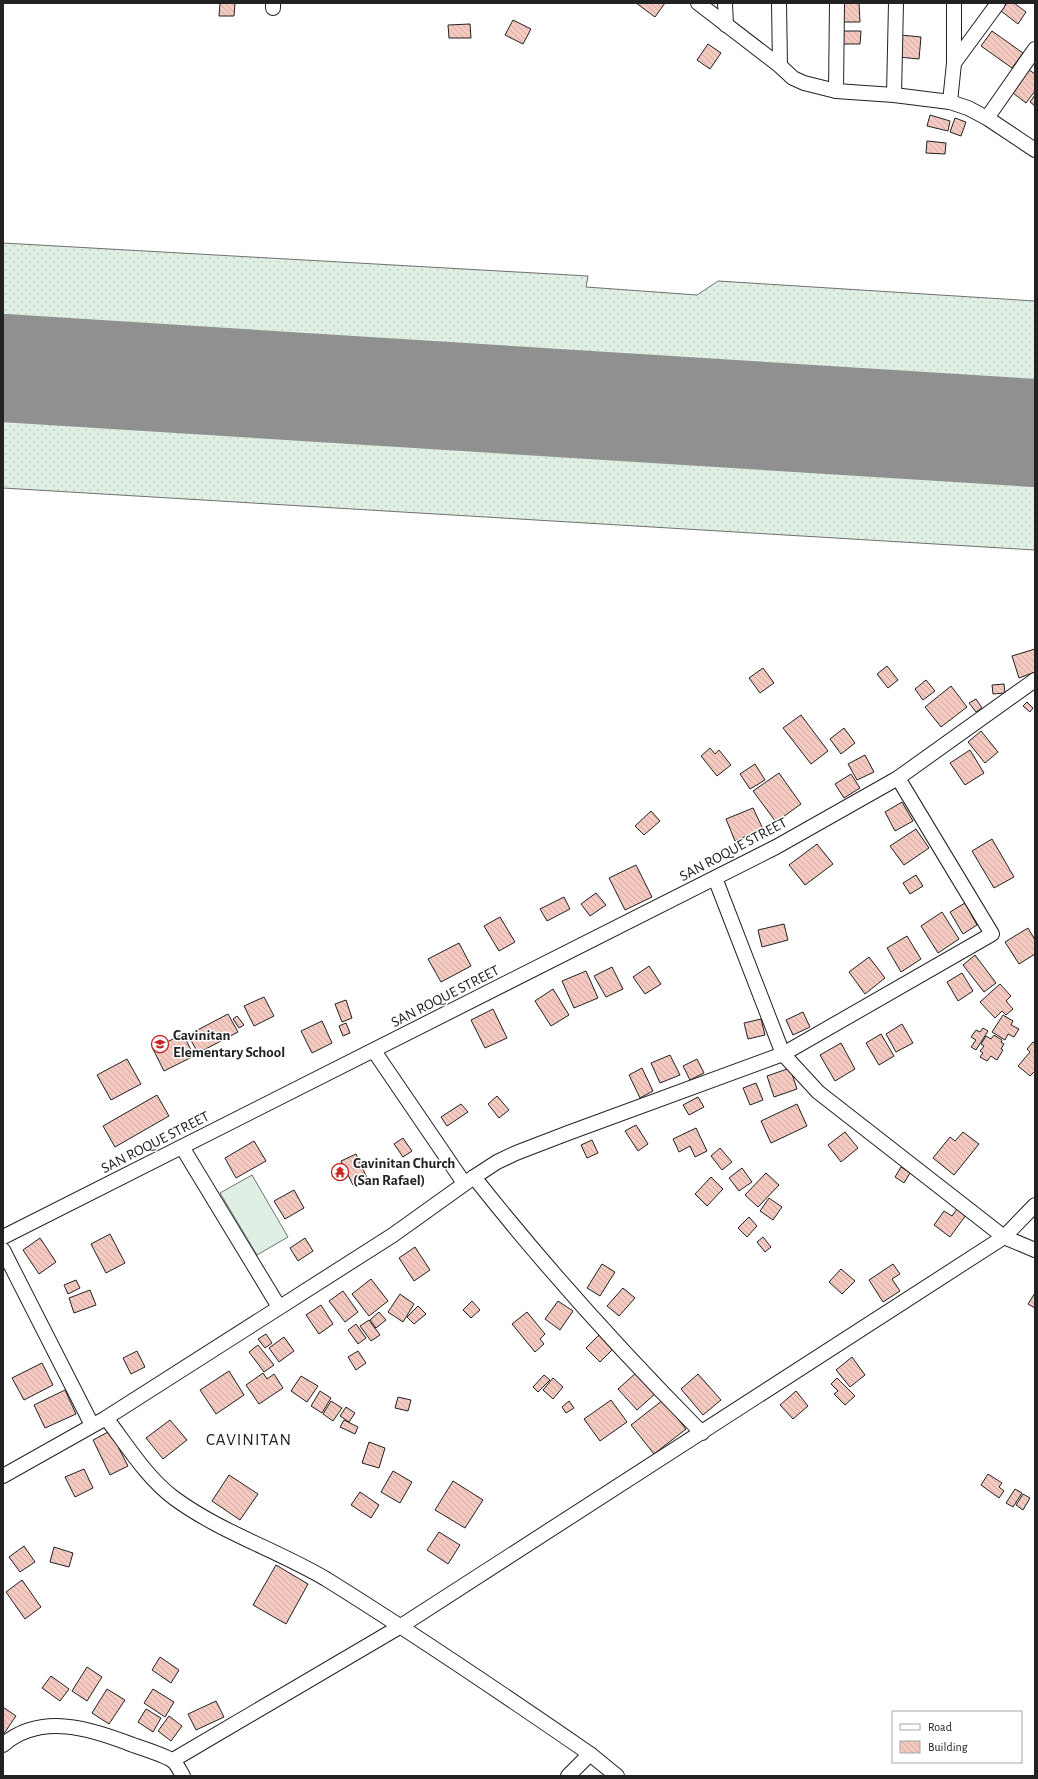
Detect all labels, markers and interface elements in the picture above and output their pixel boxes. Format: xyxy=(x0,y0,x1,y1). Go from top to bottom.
street label: SAN ROQUE STREET xyxy=(677,815,790,884)
street label: SAN ROQUE STREET xyxy=(389,962,502,1030)
place label: Cavinitan Elementary School xyxy=(173,1028,285,1060)
school or university icon: Cavinitan Elementary School xyxy=(150,1034,170,1054)
street label: SAN ROQUE STREET xyxy=(99,1108,212,1176)
place label: Cavinitan Church (San Rafael) xyxy=(353,1156,455,1188)
temple icon: Cavinitan Church (San Rafael) xyxy=(330,1162,350,1182)
district label: CAVINITAN xyxy=(206,1431,292,1448)
legend xyxy=(892,1711,1022,1763)
text: Road xyxy=(928,1721,952,1733)
text: Building xyxy=(928,1741,968,1753)

